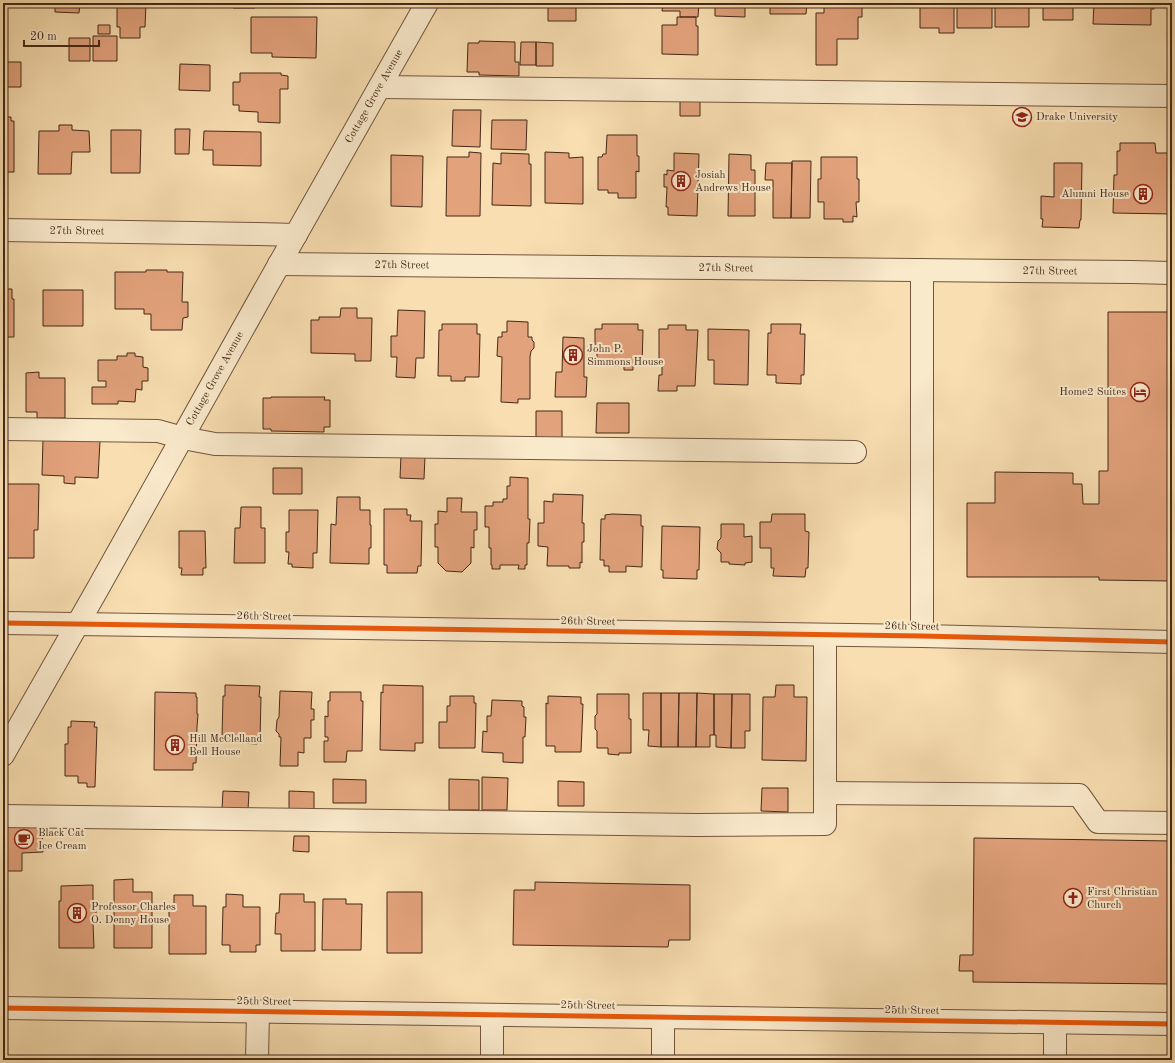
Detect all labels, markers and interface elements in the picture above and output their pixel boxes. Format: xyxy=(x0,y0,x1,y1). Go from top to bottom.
scale bar xyxy=(24,22,99,48)
text: 20 m xyxy=(30,31,57,43)
street label: Cottage Grove Avenue xyxy=(343,48,405,145)
school or university icon: Drake University xyxy=(1011,106,1033,128)
place label: Drake University xyxy=(1036,112,1118,123)
building icon: Josiah Andrews House xyxy=(670,170,692,192)
place label: Josiah Andrews House xyxy=(695,170,771,194)
building icon: Alumni House xyxy=(1132,183,1154,205)
place label: Alumni House xyxy=(1061,189,1129,200)
street label: 27th Street xyxy=(49,225,105,237)
street label: 27th Street xyxy=(374,259,430,271)
street label: 27th Street xyxy=(698,262,754,274)
street label: 27th Street xyxy=(1022,265,1078,277)
street label: Cottage Grove Avenue xyxy=(184,330,246,428)
building icon: John P. Simmons House xyxy=(562,344,584,366)
place label: John P. Simmons House xyxy=(587,344,663,368)
hotel icon: Home2 Suites xyxy=(1129,381,1151,403)
place label: Home2 Suites xyxy=(1059,387,1126,398)
street label: 26th Street xyxy=(236,611,292,623)
street label: 26th Street xyxy=(560,616,616,628)
street label: 26th Street xyxy=(884,621,940,633)
building icon: Hill McClelland Bell House xyxy=(164,734,186,756)
place label: Hill McClelland Bell House xyxy=(189,734,262,758)
cafe icon: Black Cat Ice Cream xyxy=(13,828,35,850)
place label: Black Cat Ice Cream xyxy=(38,828,87,852)
church icon: First Christian Church xyxy=(1062,887,1084,909)
place label: First Christian Church xyxy=(1087,887,1157,911)
building icon: Professor Charles O. Denny House xyxy=(66,902,88,924)
place label: Professor Charles O. Denny House xyxy=(91,902,176,926)
street label: 25th Street xyxy=(236,996,292,1008)
street label: 25th Street xyxy=(560,1000,616,1012)
street label: 25th Street xyxy=(884,1005,940,1017)

